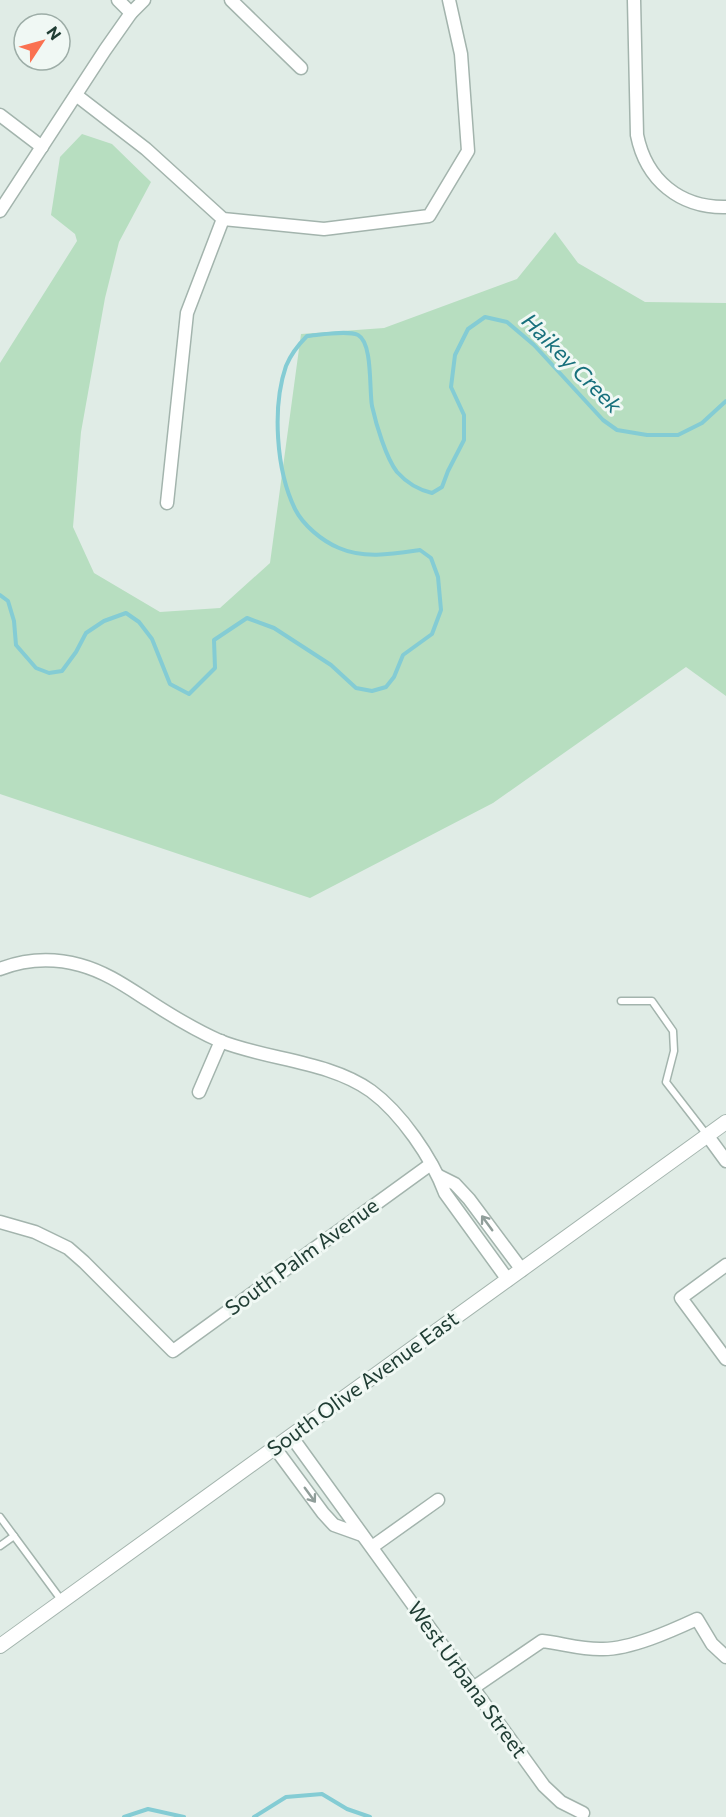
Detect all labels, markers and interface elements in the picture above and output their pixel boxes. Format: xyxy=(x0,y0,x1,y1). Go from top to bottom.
north arrow xyxy=(12,12,72,72)
text: N xyxy=(43,22,66,43)
water label: Haikey Creek xyxy=(517,307,629,419)
street label: South Palm Avenue xyxy=(220,1192,383,1320)
one-way arrow xyxy=(481,1216,493,1232)
street label: South Olive Avenue East xyxy=(262,1305,463,1461)
one-way arrow xyxy=(304,1486,316,1502)
street label: West Urbana Street xyxy=(403,1596,533,1762)

